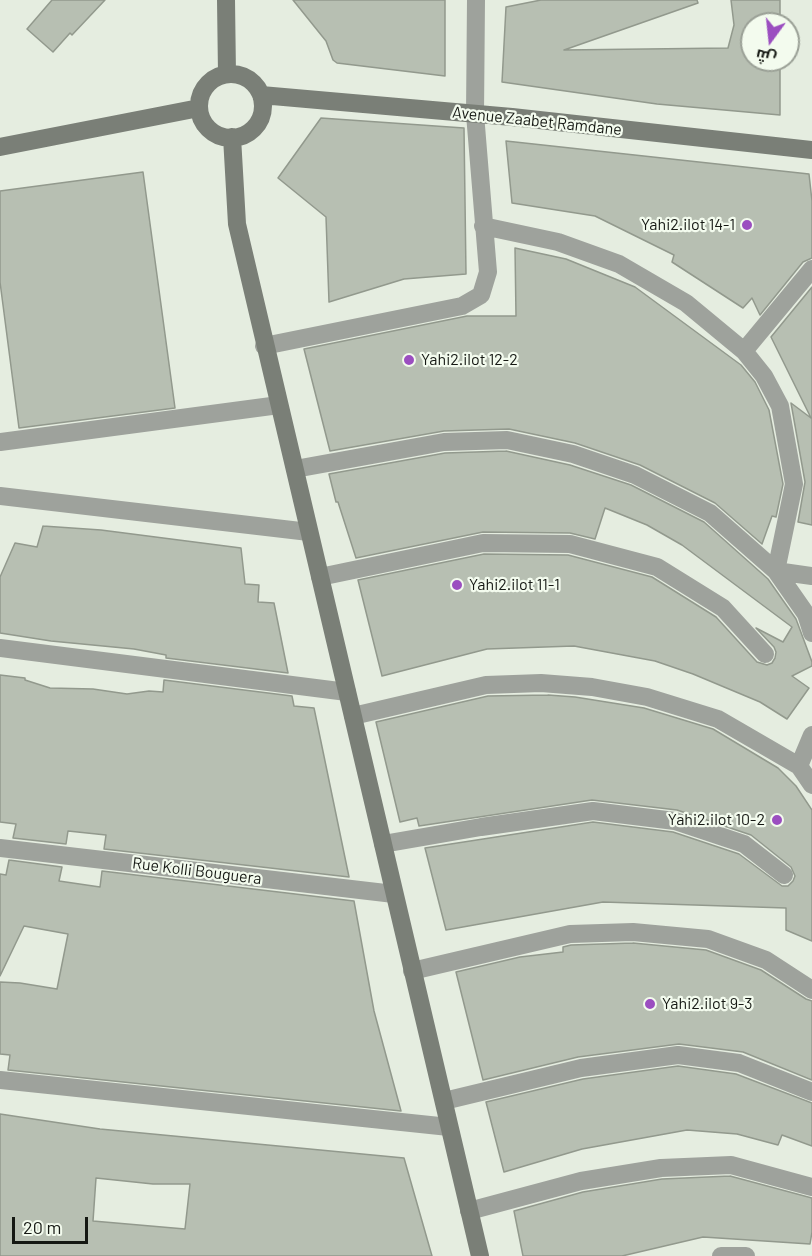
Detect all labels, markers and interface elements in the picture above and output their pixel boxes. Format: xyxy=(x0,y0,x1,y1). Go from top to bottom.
north arrow xyxy=(740,12,800,72)
text: ش xyxy=(753,46,778,70)
street label: Avenue Zaabet Ramdane xyxy=(451,103,623,139)
place label: Yahi2.ilot 14-1 xyxy=(641,215,735,235)
marker: Yahi2.ilot 14-1 xyxy=(740,218,754,232)
place label: Yahi2.ilot 12-2 xyxy=(421,350,518,370)
marker: Yahi2.ilot 12-2 xyxy=(402,353,416,367)
place label: Yahi2.ilot 11-1 xyxy=(469,575,560,595)
marker: Yahi2.ilot 11-1 xyxy=(450,578,464,592)
place label: Yahi2.ilot 10-2 xyxy=(668,810,765,830)
marker: Yahi2.ilot 10-2 xyxy=(770,813,784,827)
street label: Rue Kolli Bouguera xyxy=(131,854,263,888)
place label: Yahi2.ilot 9-3 xyxy=(662,994,753,1014)
marker: Yahi2.ilot 9-3 xyxy=(643,997,657,1011)
scale bar xyxy=(15,1205,92,1243)
text: 20 m xyxy=(23,1216,61,1238)

